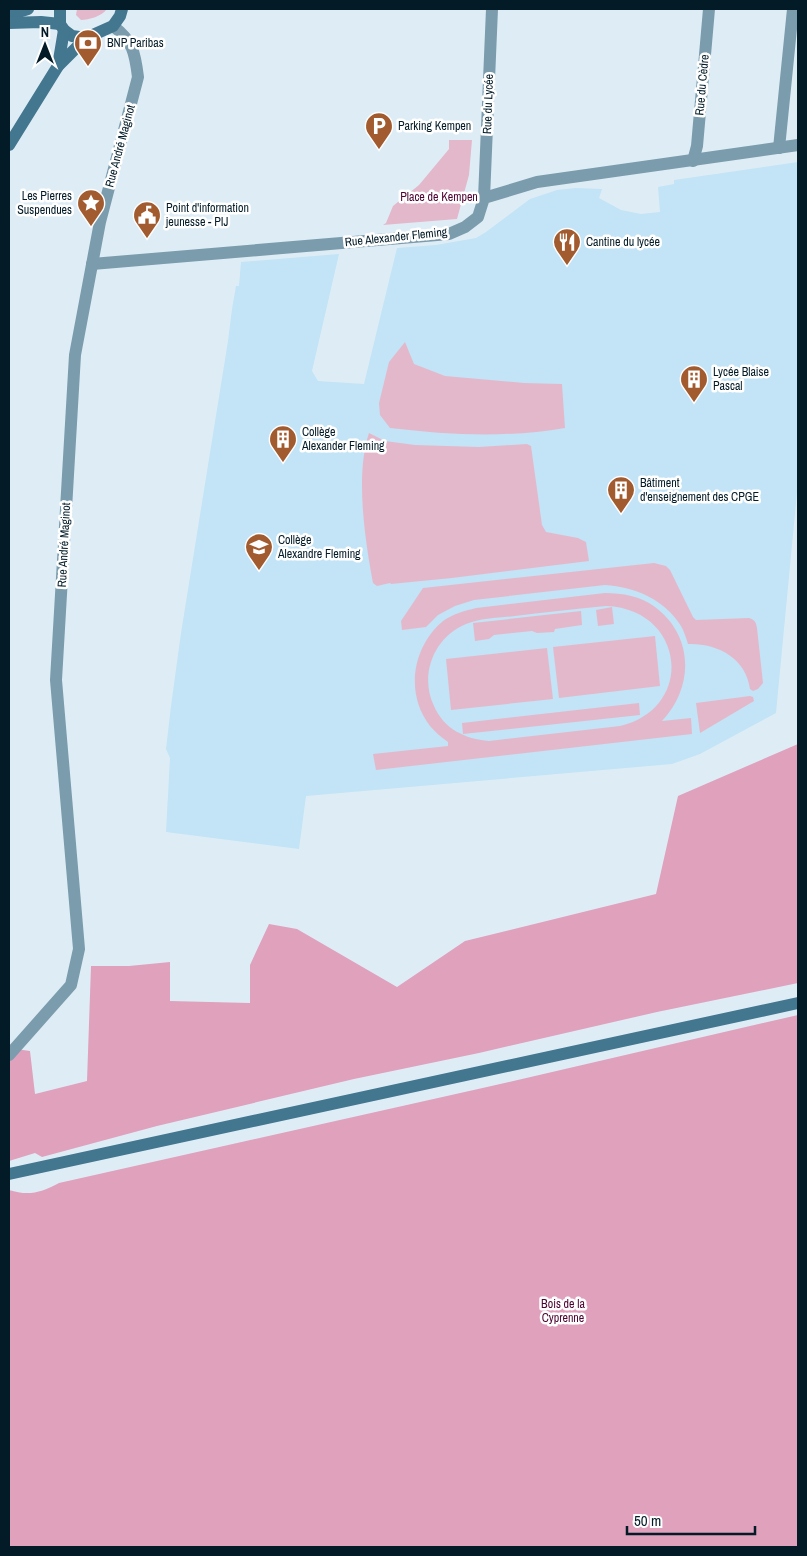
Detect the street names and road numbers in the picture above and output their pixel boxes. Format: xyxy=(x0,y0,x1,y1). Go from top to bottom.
street label: Rue du Cèdre xyxy=(691,54,713,116)
street label: Rue du Lycée xyxy=(479,74,497,134)
street label: Rue André Maginot xyxy=(101,103,139,189)
street label: Rue Alexander Fleming xyxy=(344,224,448,250)
street label: Rue André Maginot xyxy=(54,502,74,588)

